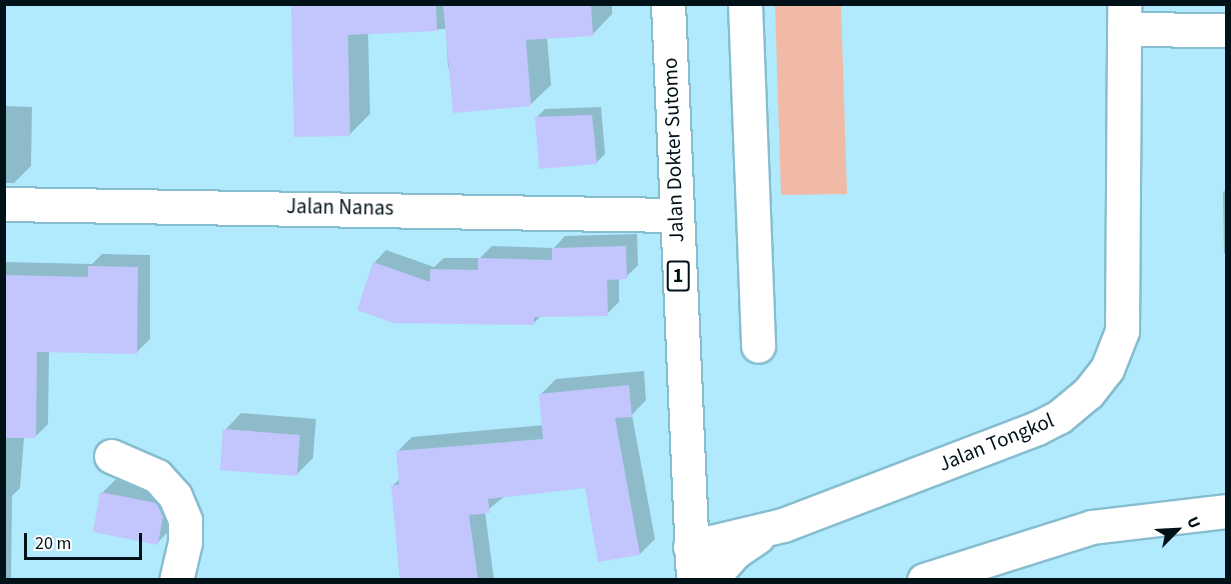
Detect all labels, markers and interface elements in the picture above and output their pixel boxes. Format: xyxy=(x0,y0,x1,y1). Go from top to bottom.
street label: Jalan Dokter Sutomo xyxy=(657,57,689,243)
street label: Jalan Nanas xyxy=(286,193,394,221)
road number: 1 xyxy=(666,259,690,293)
street label: Jalan Tongkol xyxy=(935,407,1057,477)
north arrow xyxy=(1147,500,1207,560)
text: U xyxy=(1181,513,1206,532)
scale bar xyxy=(27,521,146,559)
text: 20 m xyxy=(35,531,71,556)

